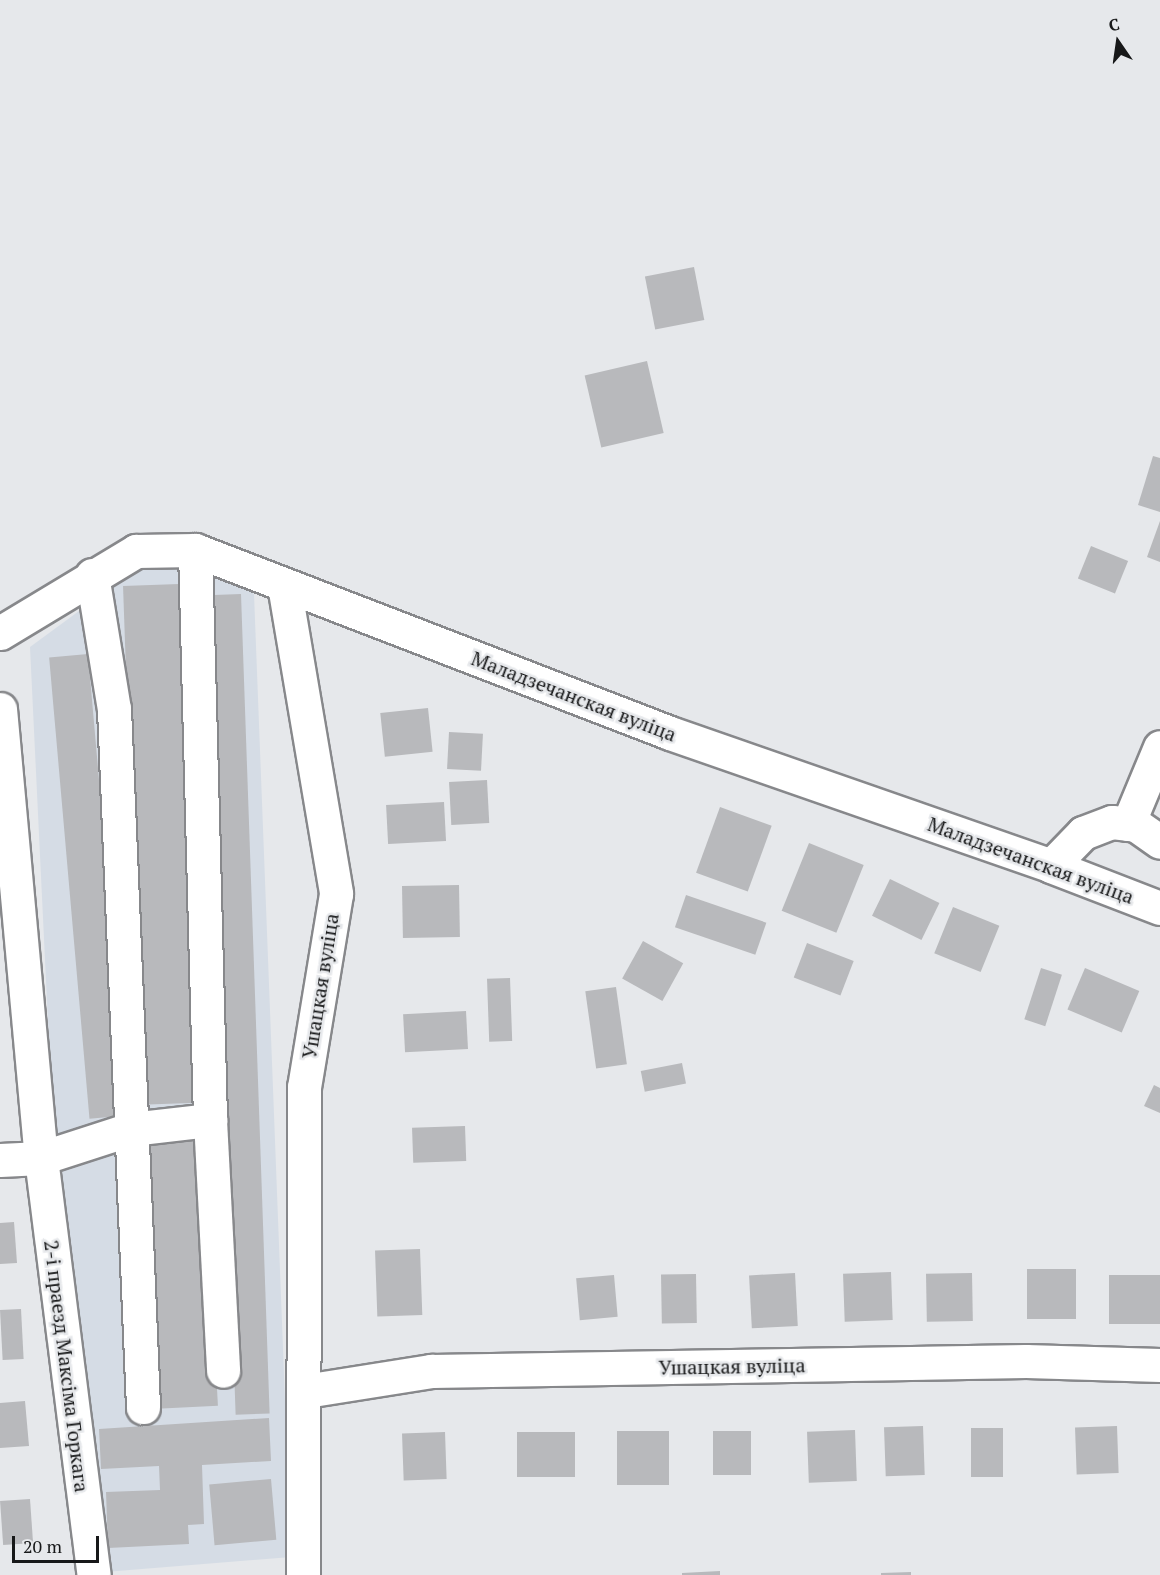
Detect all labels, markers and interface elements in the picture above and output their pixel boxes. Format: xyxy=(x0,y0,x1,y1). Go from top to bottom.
north arrow xyxy=(1088,12,1148,72)
text: С xyxy=(1106,13,1122,36)
street label: Маладзечанская вуліца xyxy=(468,646,680,746)
street label: Маладзечанская вуліца xyxy=(925,811,1137,909)
street label: Ушацкая вуліца xyxy=(297,912,343,1060)
street label: 2-і праезд Максіма Горкага xyxy=(40,1239,94,1493)
street label: Ушацкая вуліца xyxy=(658,1353,806,1379)
scale bar xyxy=(15,1524,102,1562)
text: 20 m xyxy=(23,1534,62,1558)

